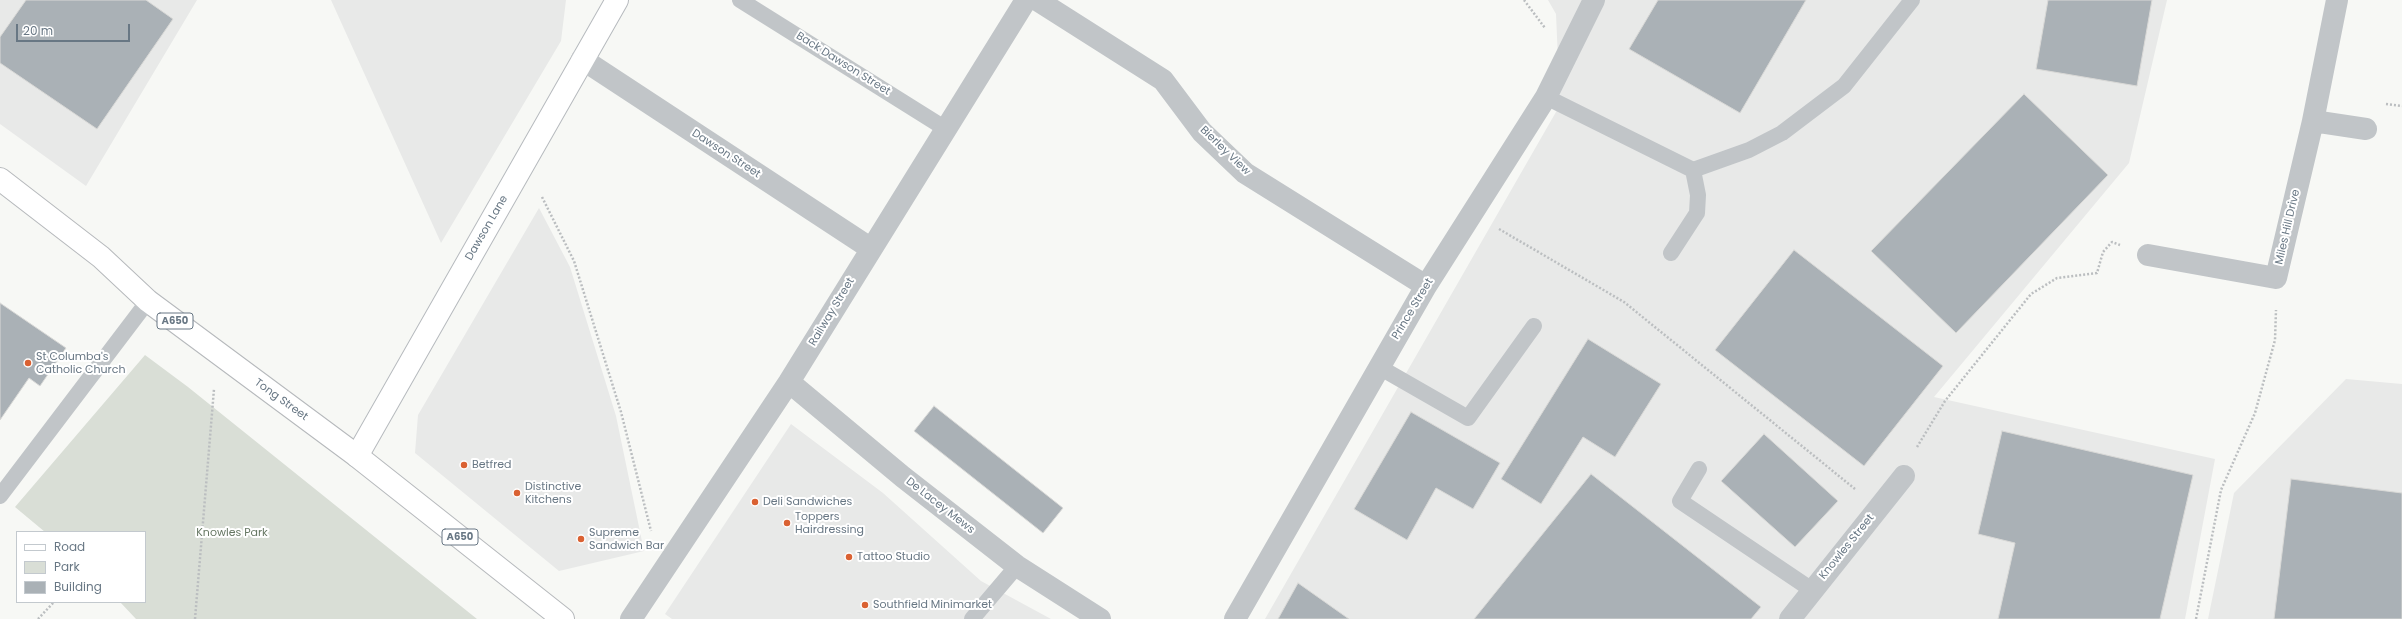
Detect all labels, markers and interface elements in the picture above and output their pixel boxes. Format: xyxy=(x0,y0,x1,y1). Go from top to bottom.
scale bar xyxy=(18,16,132,42)
text: 20 m xyxy=(23,22,53,39)
street label: Back Dawson Street xyxy=(793,30,893,98)
street label: Bierley View xyxy=(1197,124,1253,178)
street label: Dawson Street xyxy=(689,127,763,181)
street label: Miles Hill Drive xyxy=(2273,188,2303,266)
street label: Dawson Lane xyxy=(463,193,511,263)
street label: Railway Street xyxy=(806,275,858,349)
street label: Prince Street xyxy=(1390,276,1436,342)
road number: A650 xyxy=(157,313,193,329)
place label: St Columba's Catholic Church xyxy=(36,350,125,376)
marker: St Columba's Catholic Church xyxy=(23,358,33,368)
street label: Tong Street xyxy=(252,376,310,424)
place label: Betfred xyxy=(472,458,512,472)
marker: Betfred xyxy=(459,460,469,470)
street label: De Lacey Mews xyxy=(903,475,977,537)
place label: Distinctive Kitchens xyxy=(525,480,581,506)
marker: Distinctive Kitchens xyxy=(512,488,522,498)
place label: Deli Sandwiches xyxy=(763,495,852,509)
marker: Deli Sandwiches xyxy=(750,497,760,507)
place label: Toppers Hairdressing xyxy=(795,510,864,536)
street label: Knowles Street xyxy=(1817,512,1877,582)
marker: Toppers Hairdressing xyxy=(782,518,792,528)
park label: Knowles Park xyxy=(196,526,268,540)
place label: Supreme Sandwich Bar xyxy=(589,526,664,552)
road number: A650 xyxy=(442,529,478,545)
legend xyxy=(16,531,146,603)
marker: Supreme Sandwich Bar xyxy=(576,534,586,544)
text: Road xyxy=(54,538,85,555)
place label: Tattoo Studio xyxy=(857,550,930,564)
marker: Tattoo Studio xyxy=(844,552,854,562)
text: Park xyxy=(54,558,80,575)
text: Building xyxy=(54,578,102,595)
place label: Southfield Minimarket xyxy=(873,598,992,612)
marker: Southfield Minimarket xyxy=(860,600,870,610)

